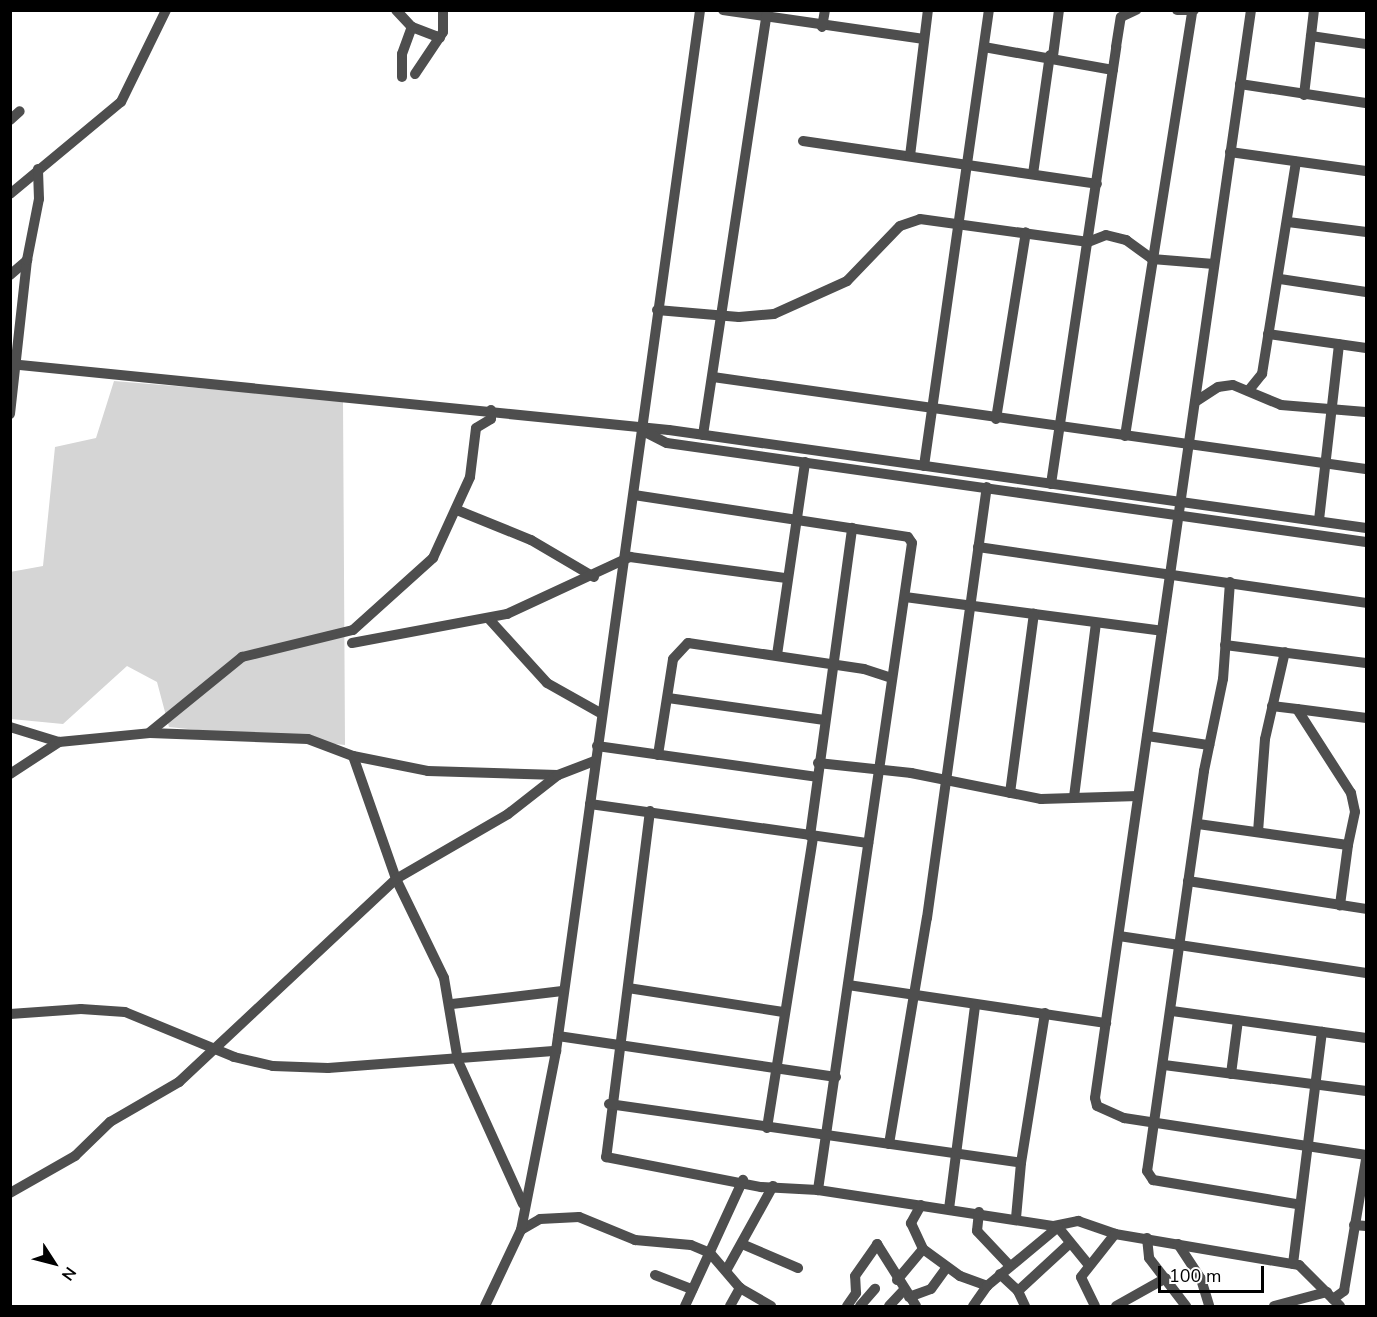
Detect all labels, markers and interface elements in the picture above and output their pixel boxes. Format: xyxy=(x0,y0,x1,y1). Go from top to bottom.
north arrow xyxy=(24,1233,84,1293)
scale bar xyxy=(1161,1254,1268,1292)
text: N xyxy=(56,1262,81,1285)
text: 100 m xyxy=(1169,1264,1221,1288)

